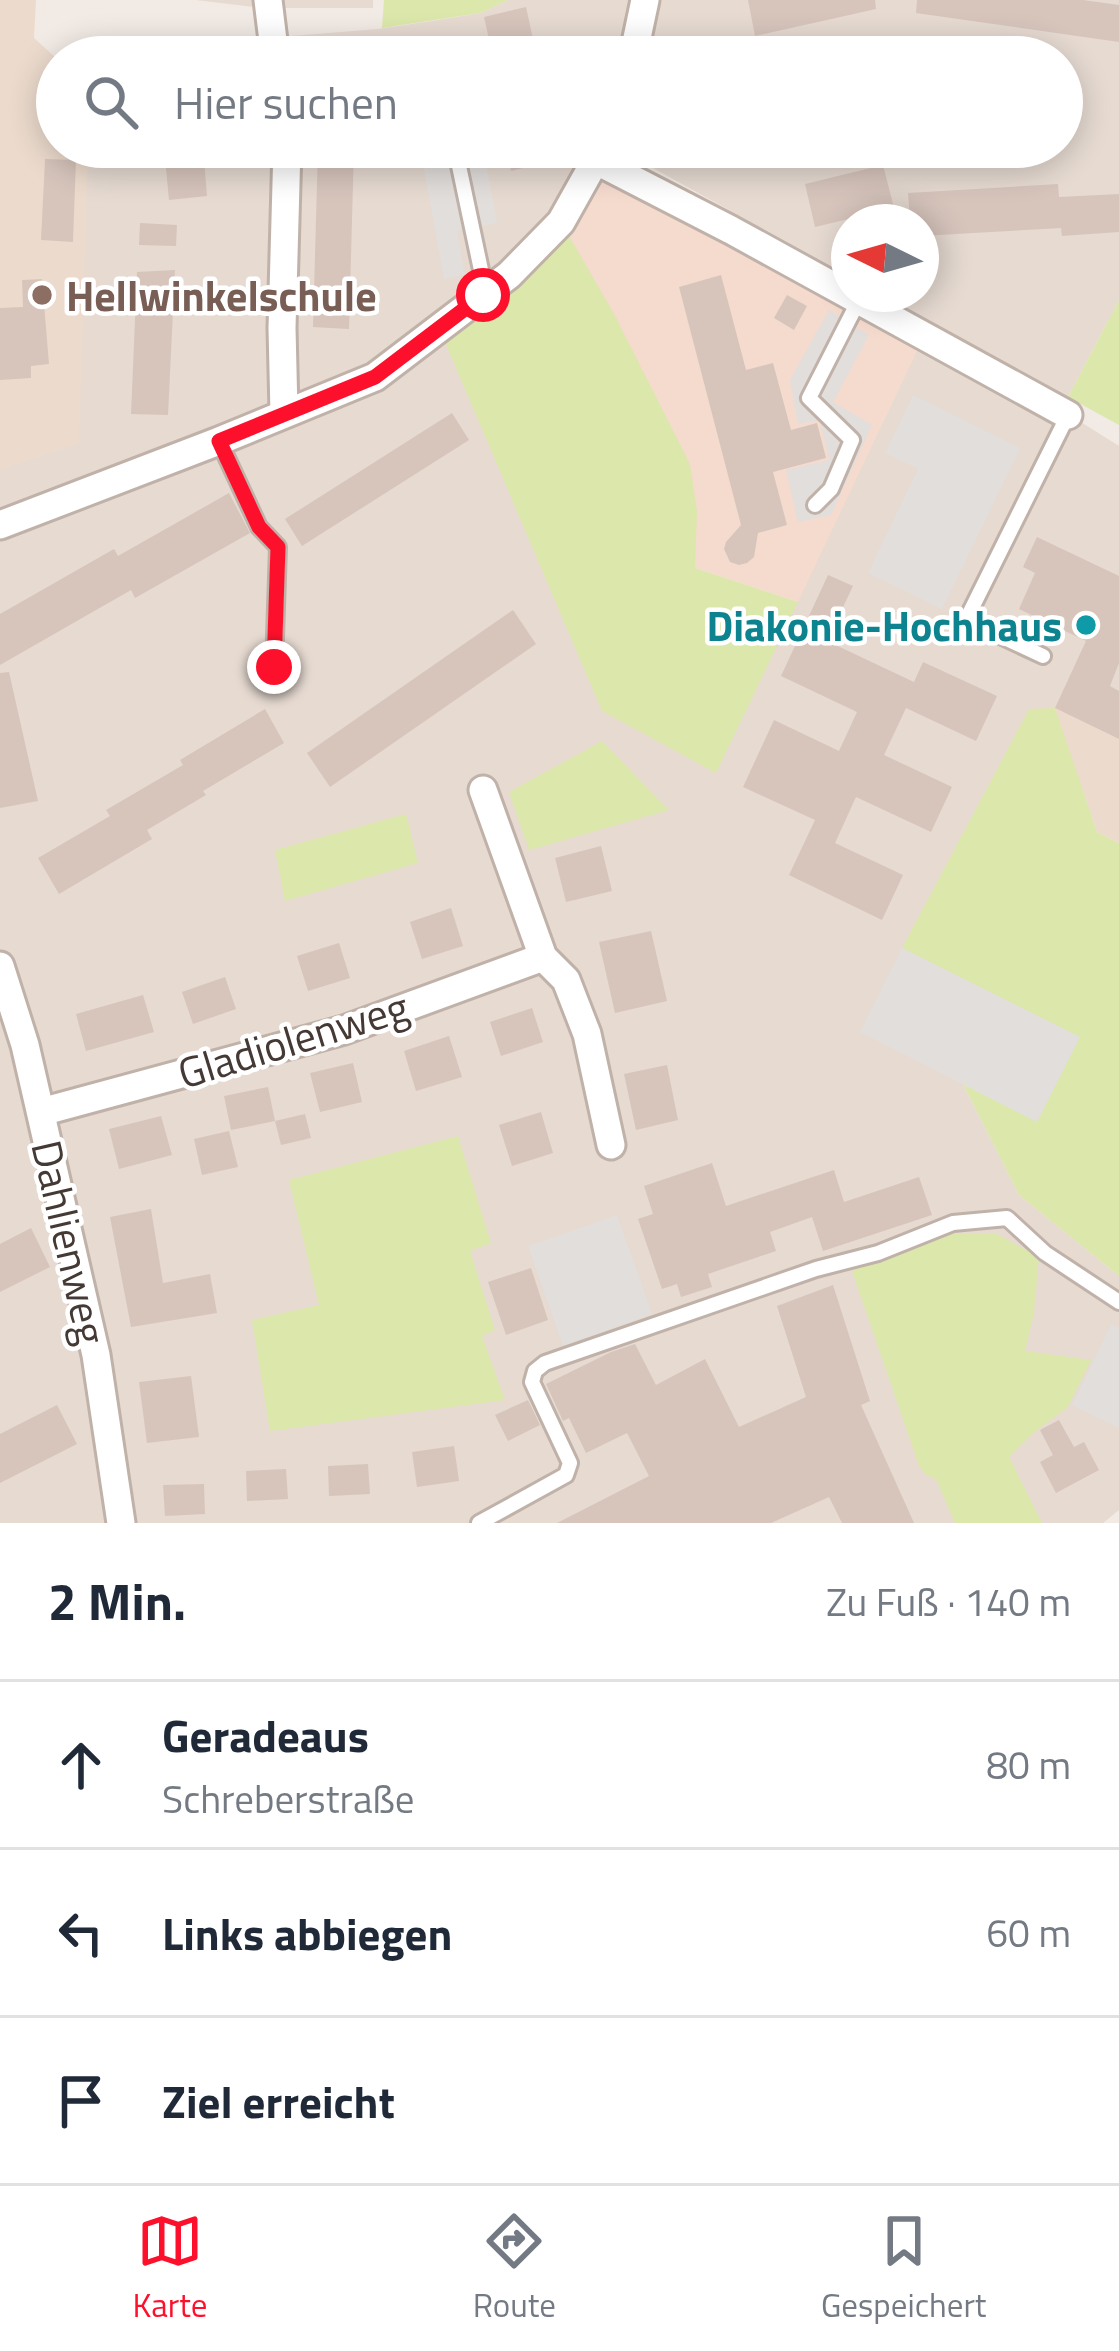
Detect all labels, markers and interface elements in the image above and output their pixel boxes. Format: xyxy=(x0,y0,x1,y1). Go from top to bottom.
search box xyxy=(36,36,1083,168)
text: Hier suchen xyxy=(174,68,398,136)
icon: search xyxy=(78,69,144,135)
north arrow xyxy=(831,204,939,312)
place label: Hellwinkelschule xyxy=(66,263,377,327)
route start xyxy=(456,268,510,322)
marker: Hellwinkelschule xyxy=(29,282,55,308)
place label: Diakonie-Hochhaus xyxy=(706,593,1062,657)
marker: Diakonie-Hochhaus xyxy=(1073,612,1099,638)
route end xyxy=(247,640,301,694)
street label: Gladiolenweg xyxy=(170,974,416,1104)
street label: Dahlienweg xyxy=(15,1134,125,1350)
text: 2 Min. xyxy=(48,1562,186,1640)
text: Zu Fuß · 140 m xyxy=(826,1572,1071,1631)
text: Geradeaus xyxy=(162,1701,369,1769)
icon: ahead xyxy=(48,1732,114,1798)
text: 80 m xyxy=(986,1735,1071,1794)
text: Schreberstraße xyxy=(162,1769,415,1828)
text: Links abbiegen xyxy=(162,1899,452,1967)
icon: left xyxy=(48,1900,114,1966)
text: 60 m xyxy=(986,1903,1071,1962)
text: Ziel erreicht xyxy=(162,2067,395,2135)
icon: arrive xyxy=(48,2068,114,2134)
tab: Karte xyxy=(133,2208,208,2330)
tab: Route xyxy=(473,2208,556,2330)
tab: Gespeichert xyxy=(821,2208,986,2330)

